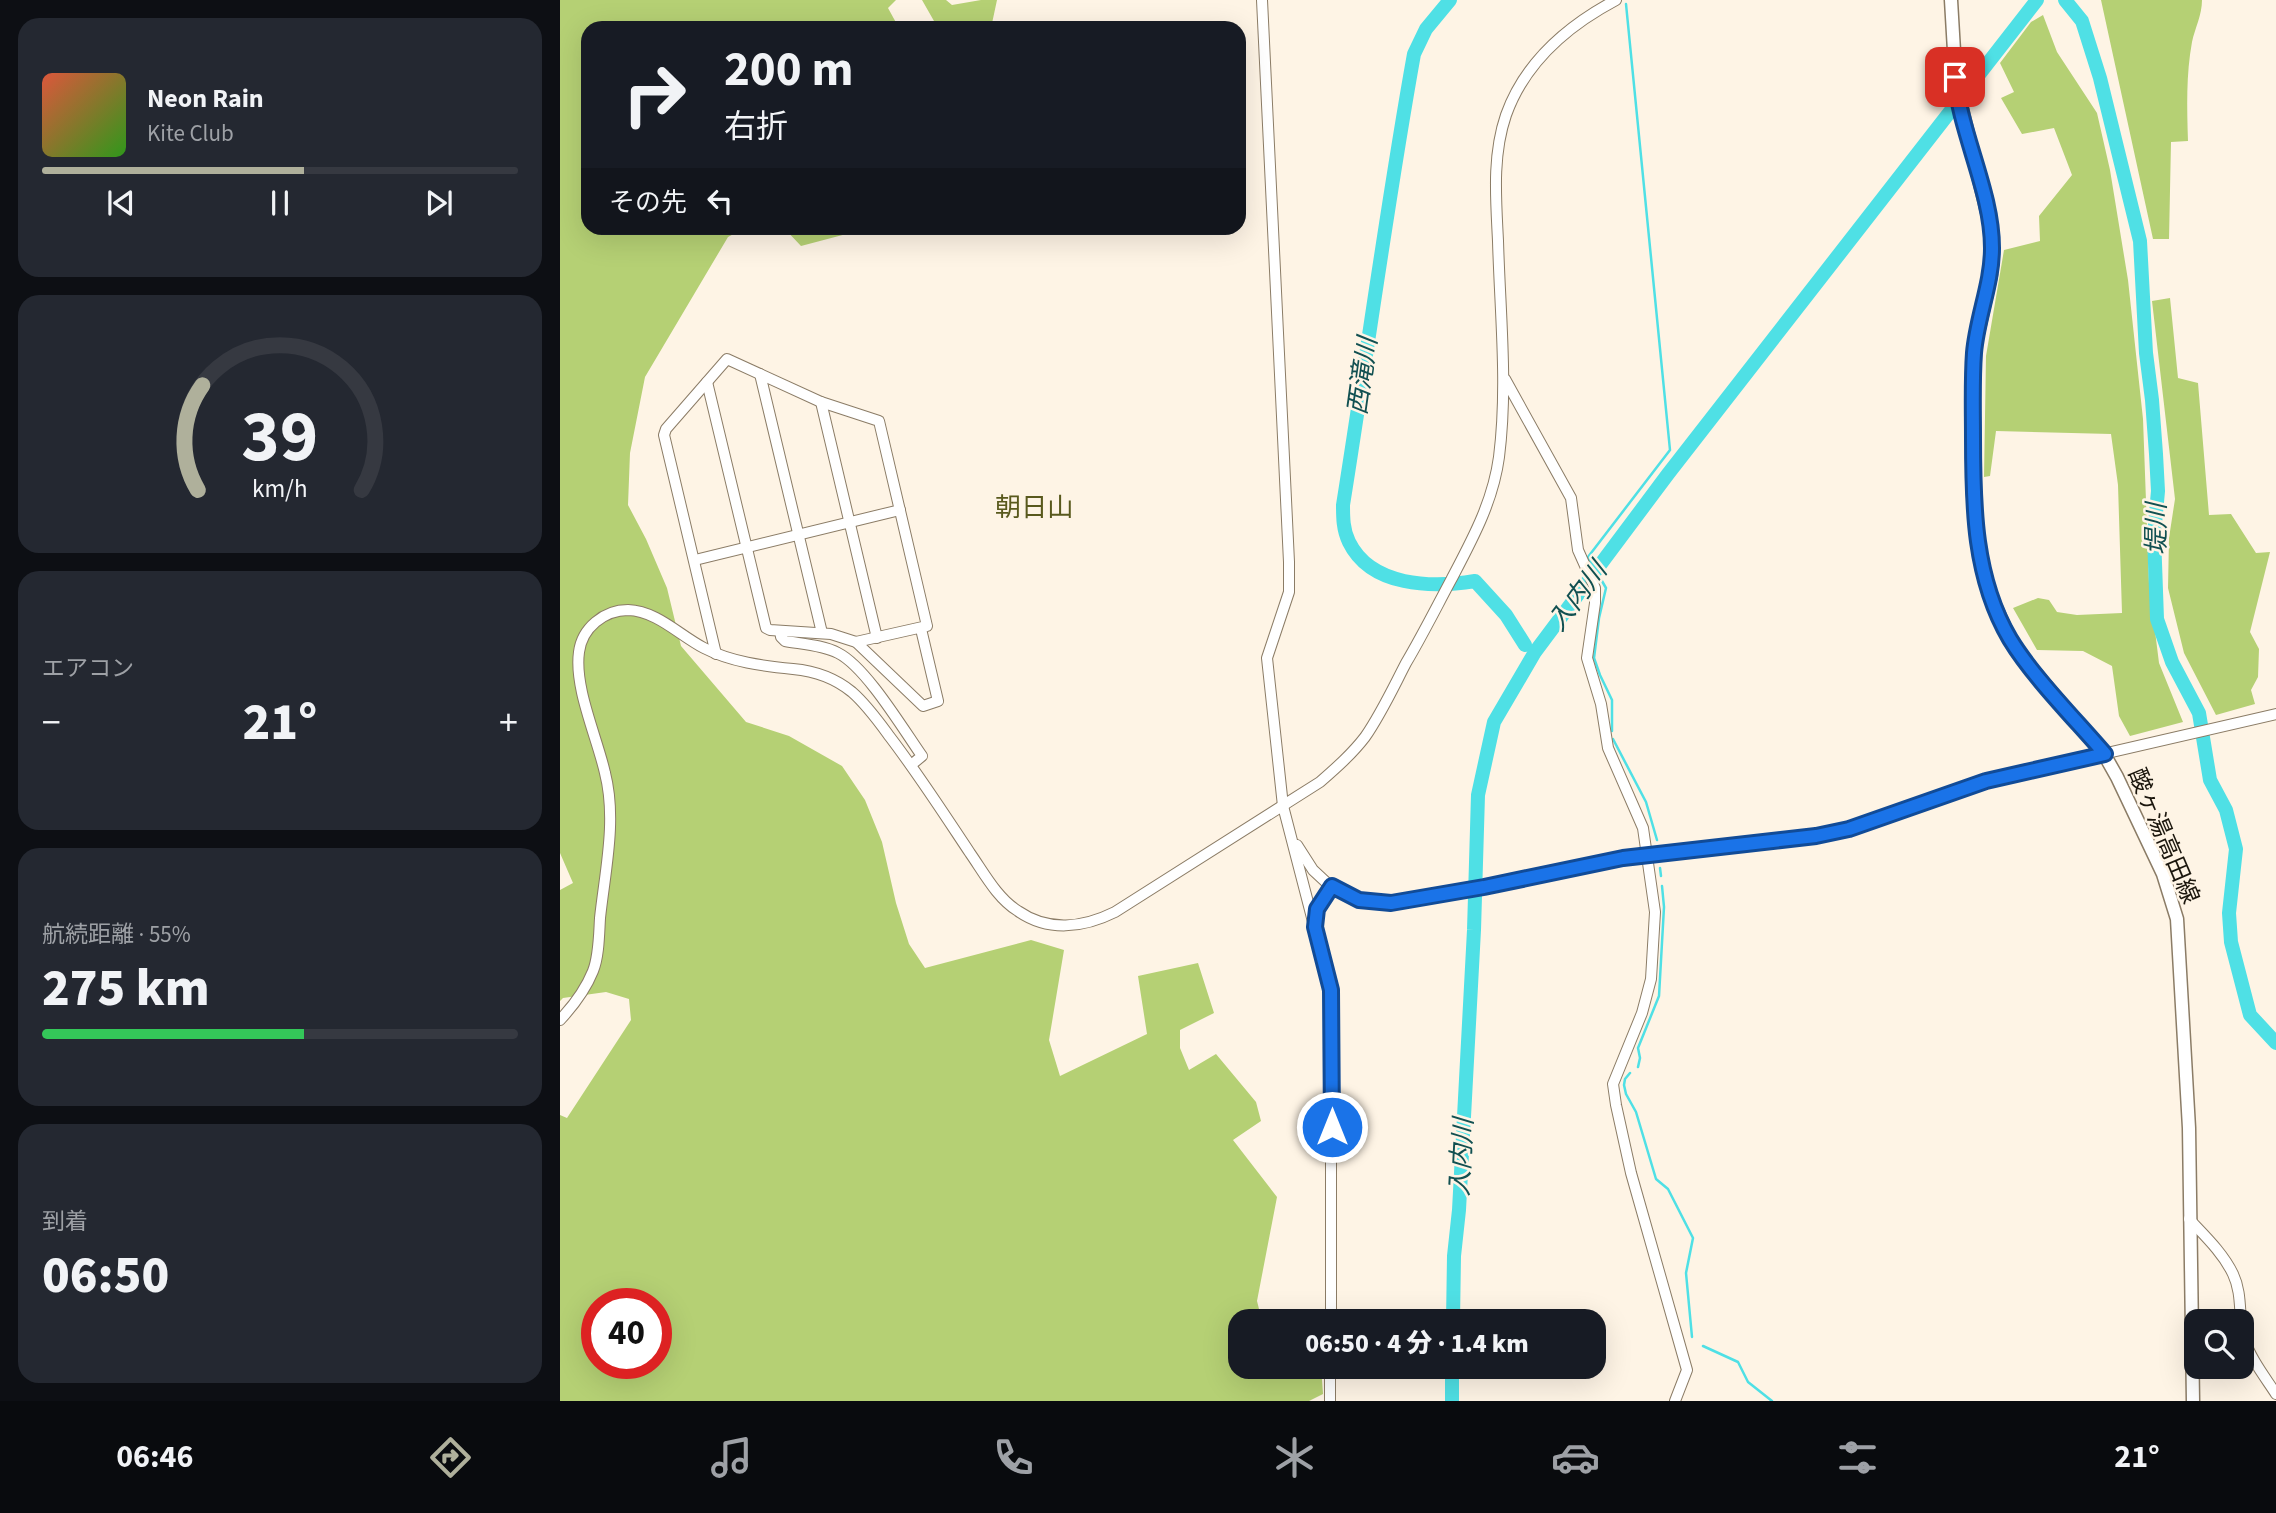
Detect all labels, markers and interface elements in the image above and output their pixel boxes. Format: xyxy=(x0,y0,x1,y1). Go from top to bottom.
text: 200 m xyxy=(724,35,853,105)
pin xyxy=(1925,47,1985,107)
icon: right xyxy=(609,49,700,140)
icon: arrive xyxy=(1936,58,1974,96)
text: Neon Rain xyxy=(147,80,264,117)
text: 右折 xyxy=(724,104,788,150)
text: Kite Club xyxy=(147,117,234,150)
icon: left xyxy=(701,182,739,220)
icon: previous xyxy=(102,184,140,222)
icon: pause xyxy=(261,184,299,222)
icon: next xyxy=(420,184,458,222)
text: その先 xyxy=(609,184,687,221)
water label: 西滝川 xyxy=(1339,332,1387,417)
text: 39 xyxy=(242,385,318,489)
text: km/h xyxy=(252,471,308,507)
district label: 朝日山 xyxy=(995,489,1073,526)
water label: 堤川 xyxy=(2138,500,2175,555)
water label: 入内川 xyxy=(1539,552,1617,639)
text: エアコン xyxy=(42,652,134,685)
text: 21° xyxy=(243,686,317,760)
text: − xyxy=(42,696,61,750)
text: + xyxy=(499,696,518,750)
street label: 酸ヶ湯高田線 xyxy=(2119,763,2208,909)
text: 航続距離 · 55% xyxy=(42,918,191,951)
text: 275 km xyxy=(42,952,210,1026)
position arrow xyxy=(1295,1090,1369,1164)
water label: 入内川 xyxy=(1441,1114,1482,1197)
text: 到着 xyxy=(42,1205,88,1238)
text: 06:50 xyxy=(42,1239,169,1313)
speed limit sign: 40 xyxy=(581,1288,672,1379)
map controls xyxy=(2184,1309,2254,1379)
button: search xyxy=(2184,1309,2254,1379)
text: 06:50 · 4 分 · 1.4 km xyxy=(1305,1325,1529,1362)
icon: directions xyxy=(426,1433,475,1482)
icon: music xyxy=(707,1433,756,1482)
icon: phone xyxy=(989,1433,1038,1482)
icon: climate xyxy=(1270,1433,1319,1482)
icon: car xyxy=(1551,1433,1600,1482)
icon: filters xyxy=(1833,1433,1882,1482)
text: 06:46 xyxy=(116,1434,193,1480)
text: 21° xyxy=(2114,1434,2160,1480)

